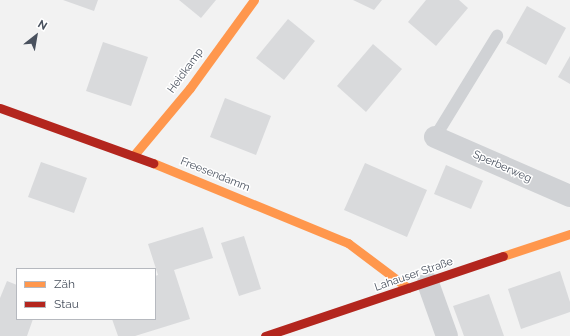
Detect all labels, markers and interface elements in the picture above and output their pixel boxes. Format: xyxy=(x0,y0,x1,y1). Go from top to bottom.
north arrow xyxy=(16,16,56,56)
text: N xyxy=(35,18,49,33)
street label: Heidkamp xyxy=(165,46,207,96)
street label: Sperberweg xyxy=(471,148,533,186)
street label: Freesendamm xyxy=(178,155,252,195)
street label: Lahauser Straße xyxy=(373,255,455,295)
legend xyxy=(16,268,156,320)
text: Zäh xyxy=(54,277,75,291)
text: Stau xyxy=(54,297,79,311)

